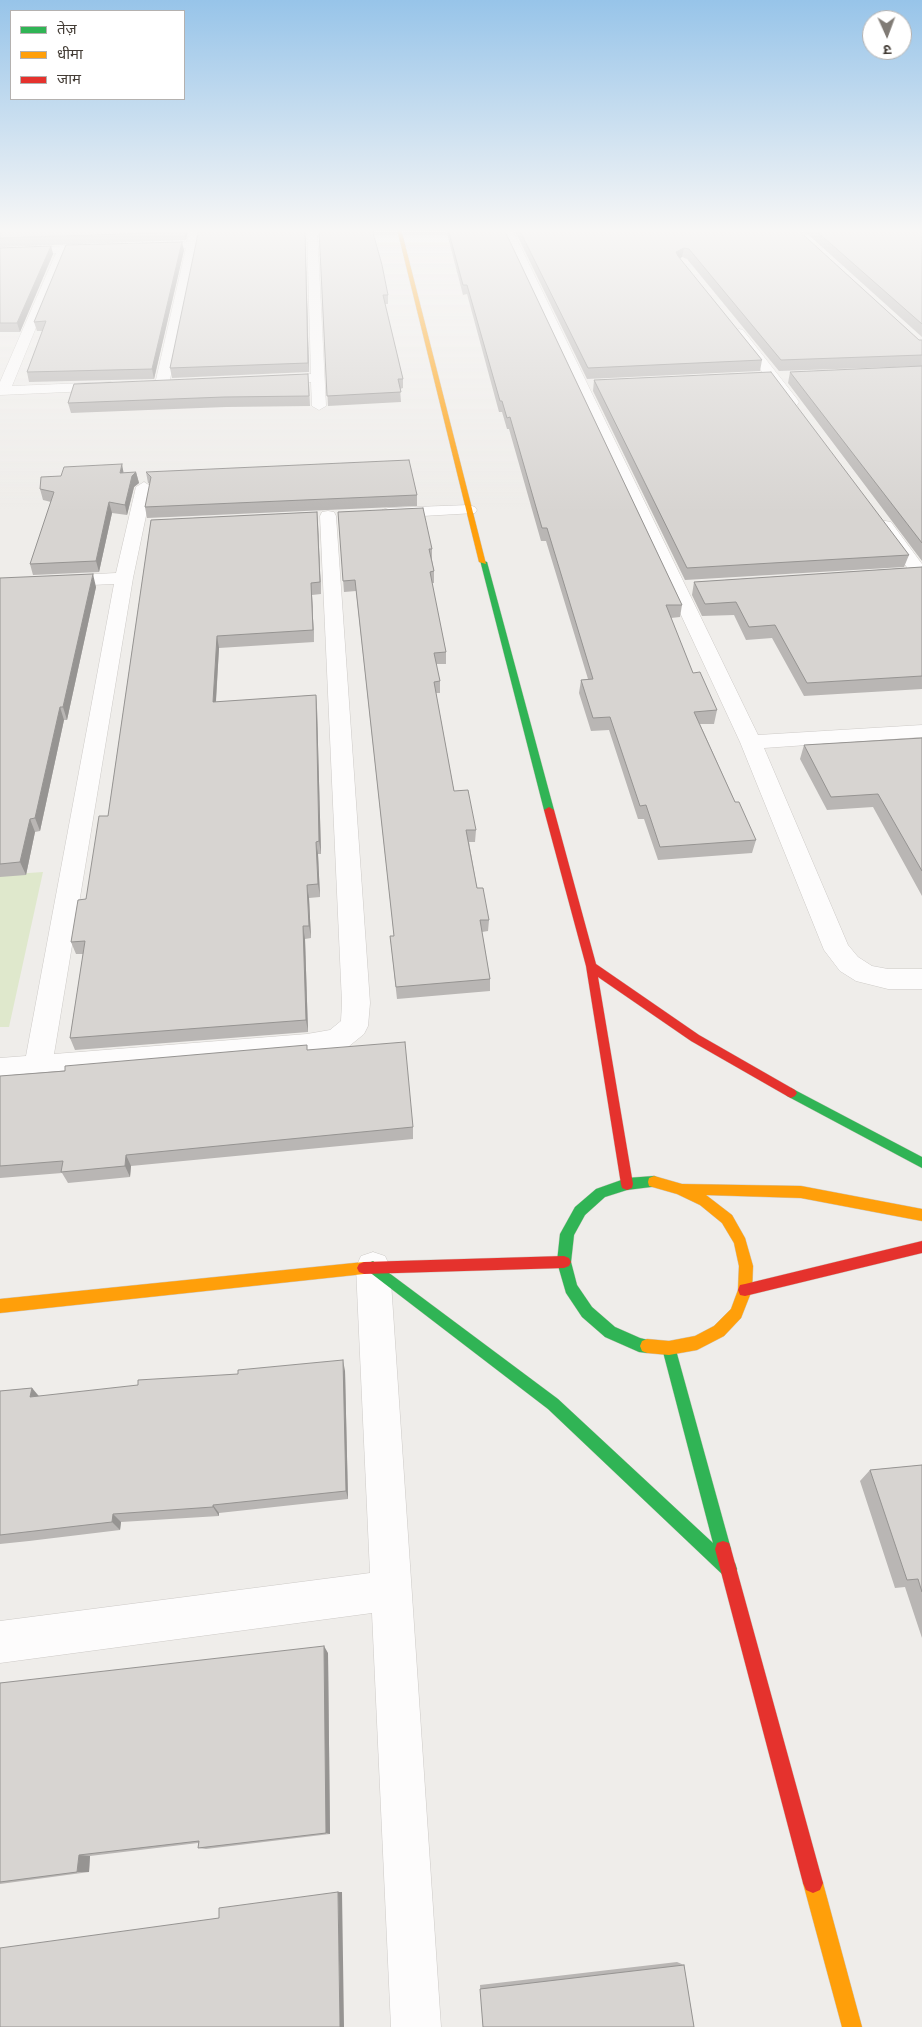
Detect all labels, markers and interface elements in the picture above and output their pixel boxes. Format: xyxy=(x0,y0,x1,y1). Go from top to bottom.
legend xyxy=(10,10,185,100)
north arrow xyxy=(862,10,912,60)
text: तेज़ xyxy=(57,20,77,38)
text: उ xyxy=(883,41,892,58)
text: धीमा xyxy=(57,45,83,63)
text: जाम xyxy=(57,70,81,88)

